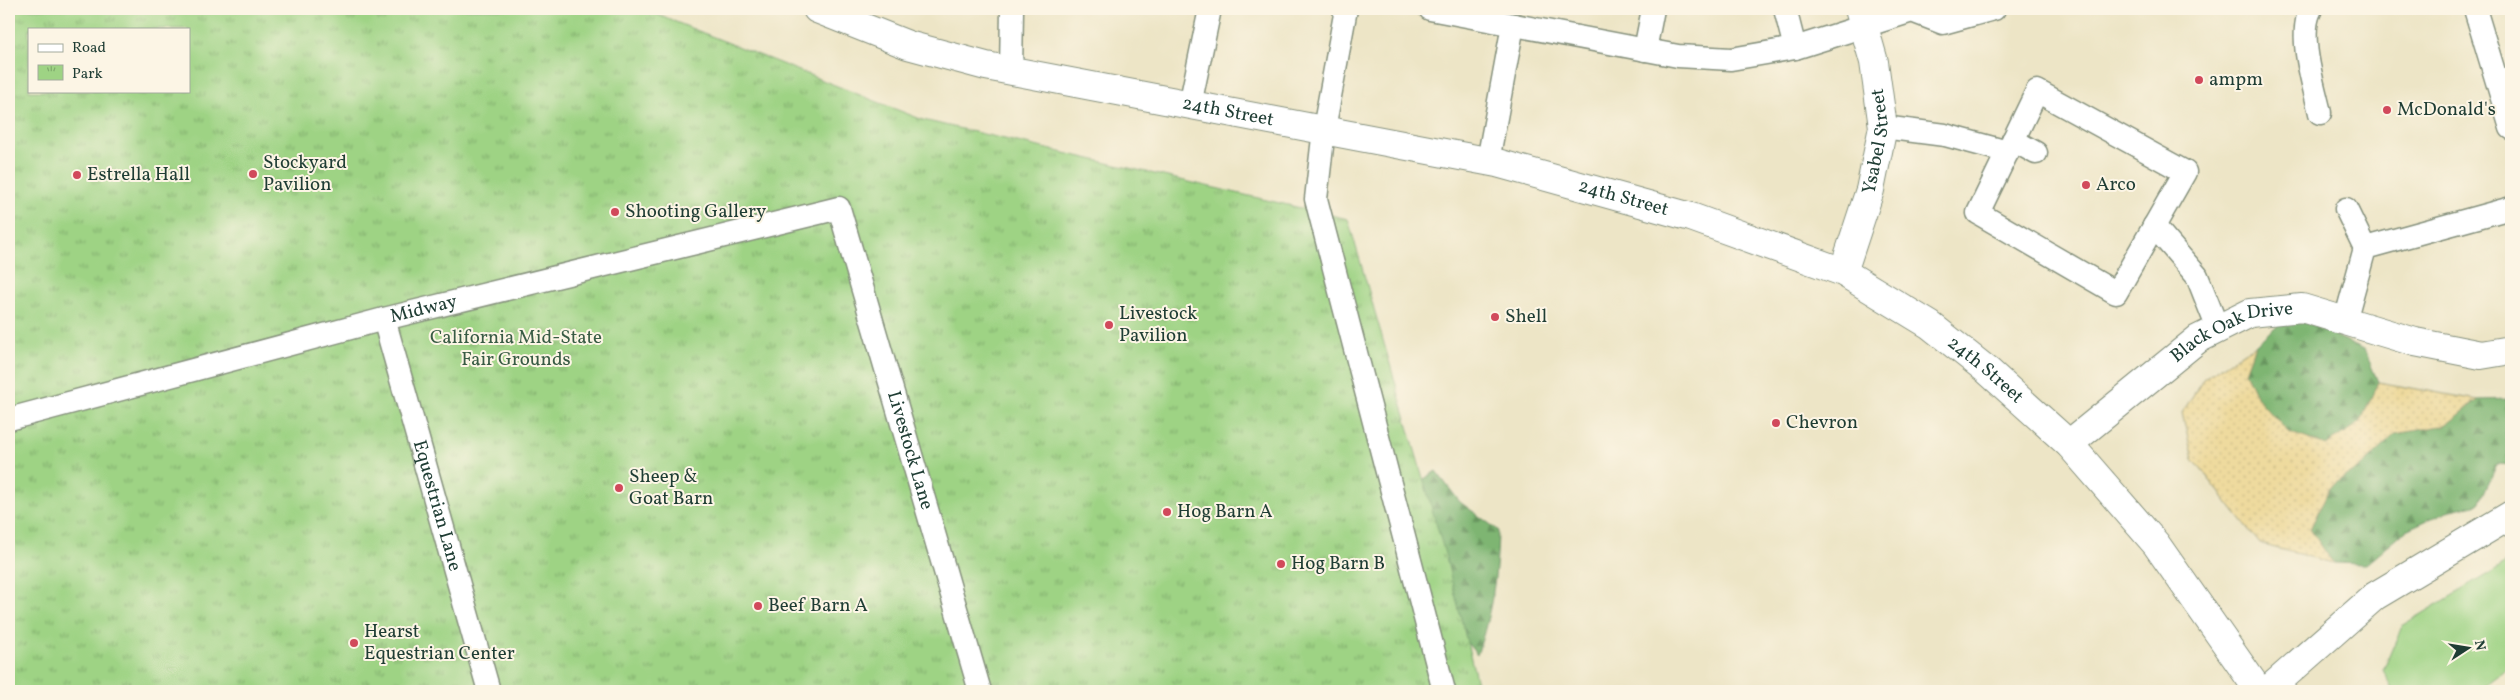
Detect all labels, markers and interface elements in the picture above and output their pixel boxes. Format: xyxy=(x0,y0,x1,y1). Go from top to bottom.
legend xyxy=(28,28,190,92)
text: Road xyxy=(72,38,106,59)
text: Park xyxy=(72,64,103,85)
place label: ampm xyxy=(2209,67,2263,93)
marker: ampm xyxy=(2193,74,2205,86)
street label: Ysabel Street xyxy=(1856,86,1896,196)
street label: 24th Street xyxy=(1180,91,1276,133)
place label: McDonald's xyxy=(2397,97,2496,123)
marker: McDonald's xyxy=(2381,104,2393,116)
place label: Stockyard Pavilion xyxy=(263,150,347,198)
place label: Estrella Hall xyxy=(87,162,190,188)
marker: Stockyard Pavilion xyxy=(247,168,259,180)
marker: Estrella Hall xyxy=(71,169,83,181)
place label: Arco xyxy=(2096,172,2136,198)
street label: 24th Street xyxy=(1575,173,1672,223)
marker: Arco xyxy=(2080,179,2092,191)
place label: Shooting Gallery xyxy=(625,199,766,225)
marker: Shooting Gallery xyxy=(609,206,621,218)
street label: Midway xyxy=(388,289,460,330)
street label: Black Oak Drive xyxy=(2165,296,2294,369)
place label: Livestock Pavilion xyxy=(1119,301,1197,349)
place label: Shell xyxy=(1505,304,1547,330)
marker: Shell xyxy=(1489,311,1501,323)
marker: Livestock Pavilion xyxy=(1103,319,1115,331)
park label: California Mid-State Fair Grounds xyxy=(430,325,602,373)
street label: 24th Street xyxy=(1942,330,2029,410)
street label: Livestock Lane xyxy=(880,388,939,513)
place label: Chevron xyxy=(1786,410,1858,436)
marker: Chevron xyxy=(1770,417,1782,429)
street label: Equestrian Lane xyxy=(406,437,468,574)
place label: Sheep & Goat Barn xyxy=(629,464,713,512)
marker: Sheep & Goat Barn xyxy=(613,482,625,494)
place label: Hog Barn A xyxy=(1177,499,1273,525)
marker: Hog Barn A xyxy=(1161,506,1173,518)
place label: Hog Barn B xyxy=(1291,551,1385,577)
marker: Hog Barn B xyxy=(1275,558,1287,570)
place label: Beef Barn A xyxy=(768,593,868,619)
marker: Beef Barn A xyxy=(752,600,764,612)
place label: Hearst Equestrian Center xyxy=(364,619,515,667)
north arrow xyxy=(2442,622,2492,672)
marker: Hearst Equestrian Center xyxy=(348,637,360,649)
text: N xyxy=(2469,639,2490,653)

